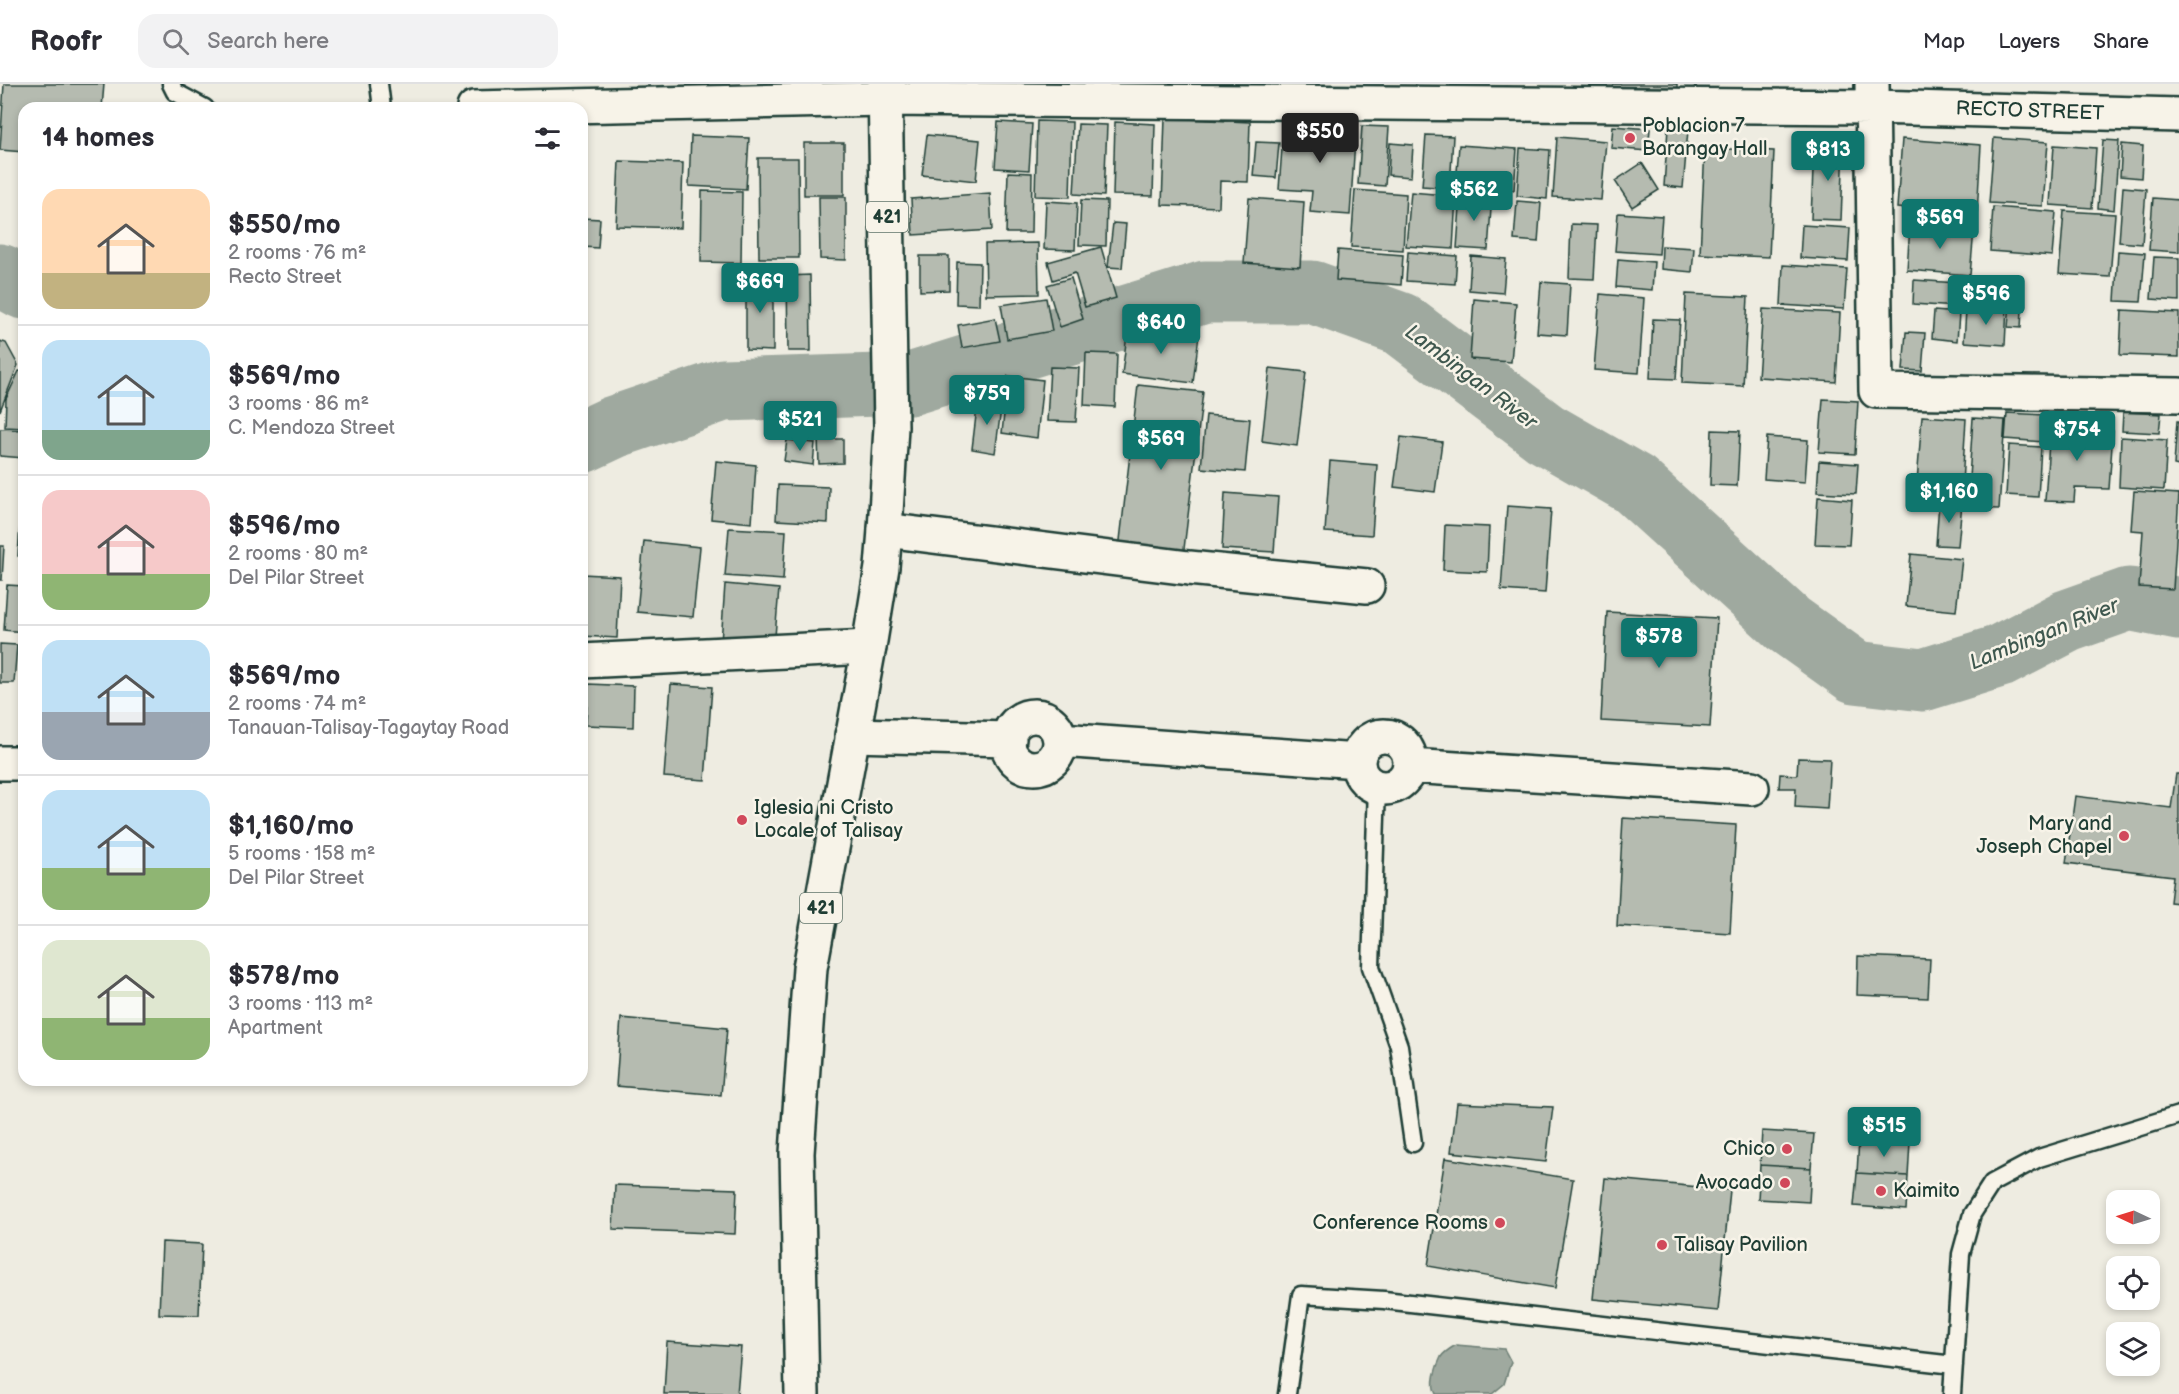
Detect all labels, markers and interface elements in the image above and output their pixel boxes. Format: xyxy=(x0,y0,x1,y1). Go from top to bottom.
search box xyxy=(138,14,558,68)
text: Roofr xyxy=(30,25,102,58)
icon: search xyxy=(159,25,192,58)
text: Search here xyxy=(207,28,329,55)
text: Map xyxy=(1923,29,1965,54)
text: Layers xyxy=(1998,29,2060,54)
text: Share xyxy=(2093,29,2149,54)
street label: RECTO STREET xyxy=(1955,96,2105,126)
pin: $550 xyxy=(1284,113,1356,164)
place label: Poblacion 7 Barangay Hall xyxy=(1642,114,1767,161)
text: $550 xyxy=(1296,120,1344,144)
icon: filters xyxy=(531,122,564,155)
text: 14 homes xyxy=(42,123,154,154)
marker: Poblacion 7 Barangay Hall xyxy=(1623,131,1637,145)
pin: $813 xyxy=(1792,131,1864,182)
text: $813 xyxy=(1805,138,1851,162)
pin: $562 xyxy=(1438,171,1510,222)
text: $562 xyxy=(1450,178,1498,202)
pin: $569 xyxy=(1904,199,1976,250)
road number: 421 xyxy=(866,202,908,232)
text: $569 xyxy=(1916,206,1964,230)
text: $550/mo xyxy=(228,210,341,241)
icon: home xyxy=(90,213,162,285)
text: 2 rooms · 76 m² xyxy=(228,241,366,265)
pin: $669 xyxy=(724,263,796,314)
text: Recto Street xyxy=(228,265,342,289)
text: $669 xyxy=(735,270,785,294)
pin: $596 xyxy=(1950,275,2022,326)
text: $596 xyxy=(1962,282,2010,306)
pin: $640 xyxy=(1125,304,1197,355)
text: $640 xyxy=(1136,311,1186,335)
water label: Lambingan River xyxy=(1400,319,1543,435)
text: $569/mo xyxy=(228,361,340,392)
icon: home xyxy=(90,364,162,436)
pin: $759 xyxy=(951,375,1023,426)
text: $759 xyxy=(963,382,1011,406)
text: 3 rooms · 86 m² xyxy=(228,392,369,416)
pin: $521 xyxy=(764,401,836,452)
text: $521 xyxy=(778,408,822,432)
pin: $754 xyxy=(2041,411,2113,462)
text: C. Mendoza Street xyxy=(228,416,395,440)
text: $754 xyxy=(2053,418,2101,442)
pin: $569 xyxy=(1125,420,1197,471)
text: $569 xyxy=(1137,427,1185,451)
pin: $1,160 xyxy=(1900,473,1998,524)
text: $1,160 xyxy=(1919,480,1979,504)
text: $596/mo xyxy=(228,511,340,542)
icon: home xyxy=(90,514,162,586)
text: 2 rooms · 80 m² xyxy=(228,542,368,566)
text: Del Pilar Street xyxy=(228,566,364,590)
water label: Lambingan River xyxy=(1966,592,2123,675)
pin: $578 xyxy=(1623,618,1695,669)
text: $578 xyxy=(1635,625,1683,649)
text: $569/mo xyxy=(228,661,340,692)
icon: home xyxy=(90,664,162,736)
text: 2 rooms · 74 m² xyxy=(228,692,366,716)
text: Tanauan-Talisay-Tagaytay Road xyxy=(228,716,509,740)
place label: Iglesia ni Cristo Locale of Talisay xyxy=(754,796,903,843)
text: $1,160/mo xyxy=(228,811,354,842)
place label: Mary and Joseph Chapel xyxy=(1976,812,2112,859)
marker: Iglesia ni Cristo Locale of Talisay xyxy=(735,813,749,827)
icon: home xyxy=(90,814,162,886)
marker: Mary and Joseph Chapel xyxy=(2117,829,2131,843)
text: 5 rooms · 158 m² xyxy=(228,842,375,866)
text: Del Pilar Street xyxy=(228,866,364,890)
road number: 421 xyxy=(800,893,842,923)
text: $578/mo xyxy=(228,961,339,992)
icon: home xyxy=(90,964,162,1036)
text: 3 rooms · 113 m² xyxy=(228,992,373,1016)
text: Apartment xyxy=(228,1016,323,1040)
pin: $515 xyxy=(1848,1107,1920,1158)
text: $515 xyxy=(1862,1114,1906,1138)
place label: Chico xyxy=(1723,1137,1775,1161)
marker: Chico xyxy=(1780,1142,1794,1156)
place label: Avocado xyxy=(1696,1171,1773,1195)
marker: Avocado xyxy=(1778,1176,1792,1190)
place label: Kaimito xyxy=(1893,1179,1960,1203)
marker: Kaimito xyxy=(1874,1184,1888,1198)
north arrow xyxy=(2106,1190,2160,1244)
map controls xyxy=(2106,1190,2160,1376)
place label: Conference Rooms xyxy=(1312,1211,1488,1235)
marker: Conference Rooms xyxy=(1493,1216,1507,1230)
place label: Talisay Pavilion xyxy=(1674,1233,1808,1257)
marker: Talisay Pavilion xyxy=(1655,1238,1669,1252)
button: locate xyxy=(2106,1256,2160,1310)
button: layers xyxy=(2106,1322,2160,1376)

